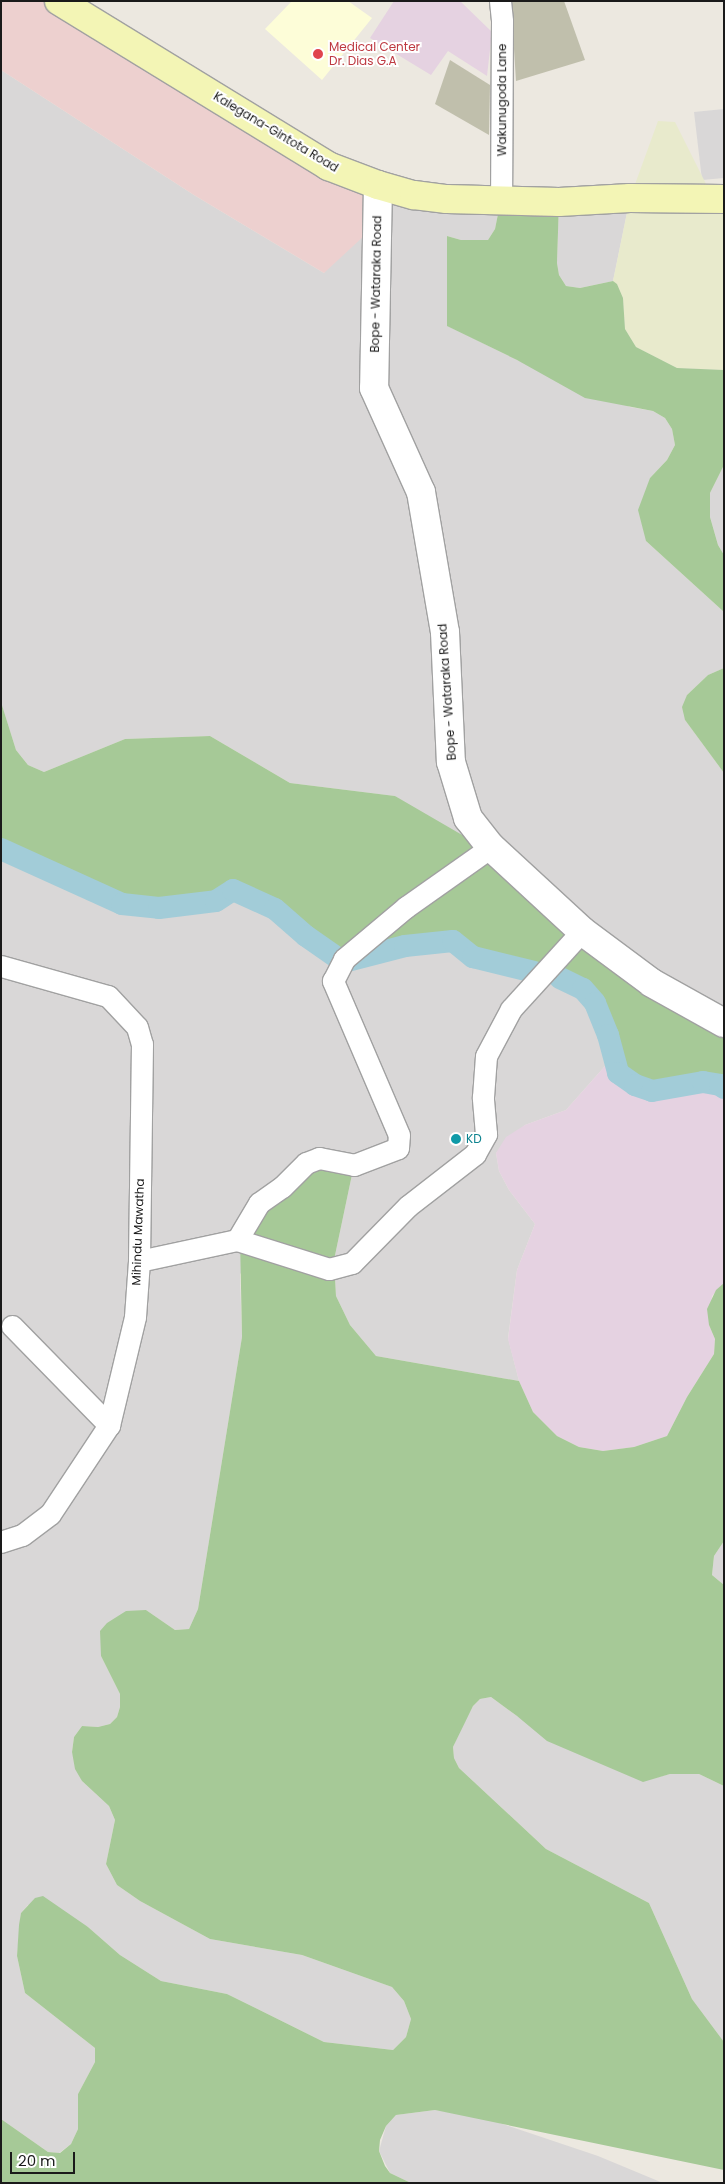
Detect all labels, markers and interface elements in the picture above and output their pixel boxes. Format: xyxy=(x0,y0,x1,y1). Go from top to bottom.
place label: Medical Center Dr. Dias G.A xyxy=(329,40,420,68)
street label: Wakunugoda Lane xyxy=(495,44,509,156)
marker: Medical Center Dr. Dias G.A xyxy=(311,47,325,61)
street label: Kalegana-Gintota Road xyxy=(211,89,341,175)
street label: Bope - Wataraka Road xyxy=(368,215,384,353)
street label: Bope - Wataraka Road xyxy=(435,623,459,761)
place label: KD xyxy=(466,1132,482,1146)
marker: KD xyxy=(450,1133,462,1145)
street label: Mihindu Mawatha xyxy=(129,1178,147,1286)
scale bar xyxy=(12,2142,78,2174)
text: 20 m xyxy=(18,2150,56,2171)

